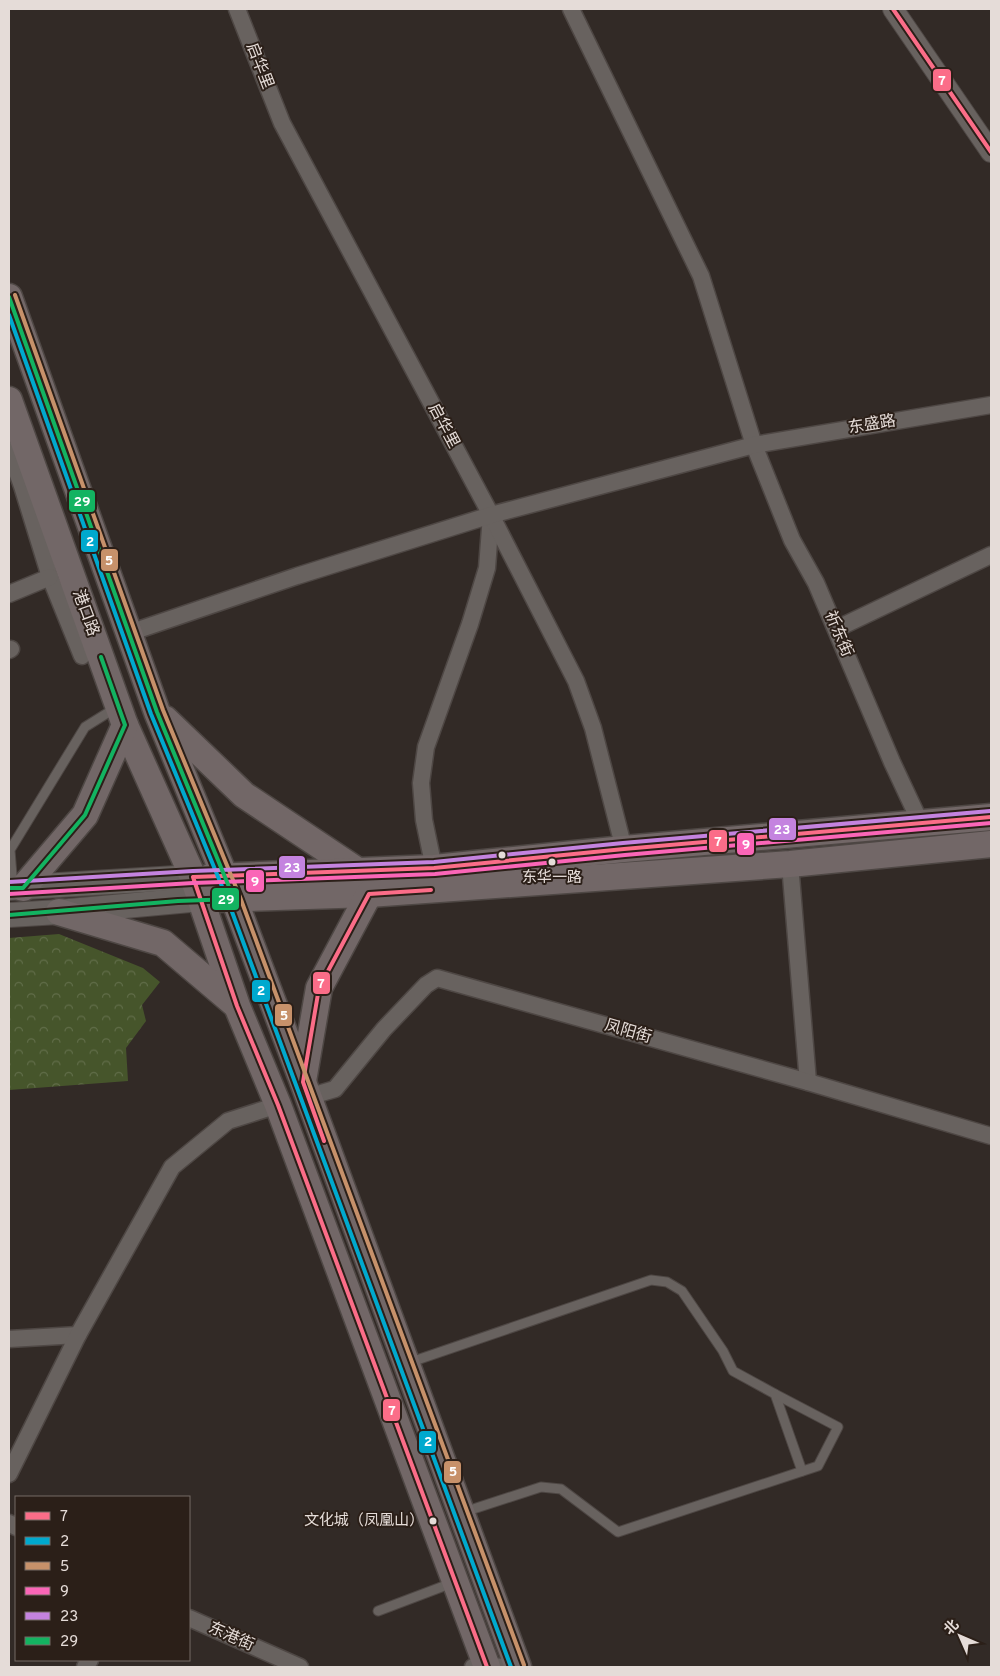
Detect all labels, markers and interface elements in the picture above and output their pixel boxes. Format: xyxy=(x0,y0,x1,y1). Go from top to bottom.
street label: 启华里 xyxy=(241,40,277,92)
line badge: 7 xyxy=(932,68,952,92)
text: 7 xyxy=(938,73,946,90)
street label: 启华里 xyxy=(423,400,463,452)
street label: 东盛路 xyxy=(847,411,897,439)
line badge: 29 xyxy=(68,489,96,513)
text: 29 xyxy=(73,494,91,511)
line badge: 2 xyxy=(80,529,99,553)
text: 2 xyxy=(86,534,94,551)
line badge: 5 xyxy=(100,548,119,572)
text: 5 xyxy=(105,553,113,570)
street label: 港口路 xyxy=(67,587,103,639)
street label: 祈东街 xyxy=(819,608,857,660)
line badge: 23 xyxy=(768,817,797,841)
text: 23 xyxy=(774,822,790,839)
line badge: 7 xyxy=(708,829,728,853)
line badge: 9 xyxy=(736,832,755,856)
text: 7 xyxy=(714,834,722,851)
text: 9 xyxy=(742,837,750,854)
unlabelled marker xyxy=(497,850,507,860)
line badge: 23 xyxy=(278,855,306,879)
marker: 东华一路 xyxy=(547,857,557,867)
text: 23 xyxy=(284,860,300,877)
place label: 东华一路 xyxy=(522,868,582,888)
line badge: 9 xyxy=(245,869,265,893)
text: 9 xyxy=(251,874,259,891)
line badge: 29 xyxy=(211,887,240,911)
text: 29 xyxy=(217,892,235,909)
line badge: 7 xyxy=(312,971,331,995)
text: 7 xyxy=(317,976,325,993)
line badge: 2 xyxy=(251,979,271,1003)
text: 2 xyxy=(257,983,265,1000)
line badge: 5 xyxy=(274,1003,293,1027)
text: 5 xyxy=(280,1008,288,1025)
street label: 凤阳街 xyxy=(602,1016,654,1048)
line badge: 7 xyxy=(382,1398,401,1422)
text: 7 xyxy=(388,1403,396,1420)
line badge: 2 xyxy=(418,1430,437,1454)
text: 2 xyxy=(424,1434,432,1451)
line badge: 5 xyxy=(443,1460,462,1484)
text: 5 xyxy=(449,1464,457,1481)
legend xyxy=(15,1496,190,1661)
text: 7 xyxy=(60,1508,68,1527)
place label: 文化城（凤凰山） xyxy=(304,1511,424,1531)
marker: 文化城（凤凰山） xyxy=(428,1516,438,1526)
text: 2 xyxy=(60,1533,69,1552)
text: 5 xyxy=(60,1558,69,1577)
text: 9 xyxy=(60,1583,69,1602)
text: 23 xyxy=(60,1608,78,1627)
north arrow xyxy=(935,1611,985,1661)
text: 北 xyxy=(941,1617,963,1639)
street label: 东港街 xyxy=(205,1618,257,1656)
text: 29 xyxy=(60,1633,78,1652)

